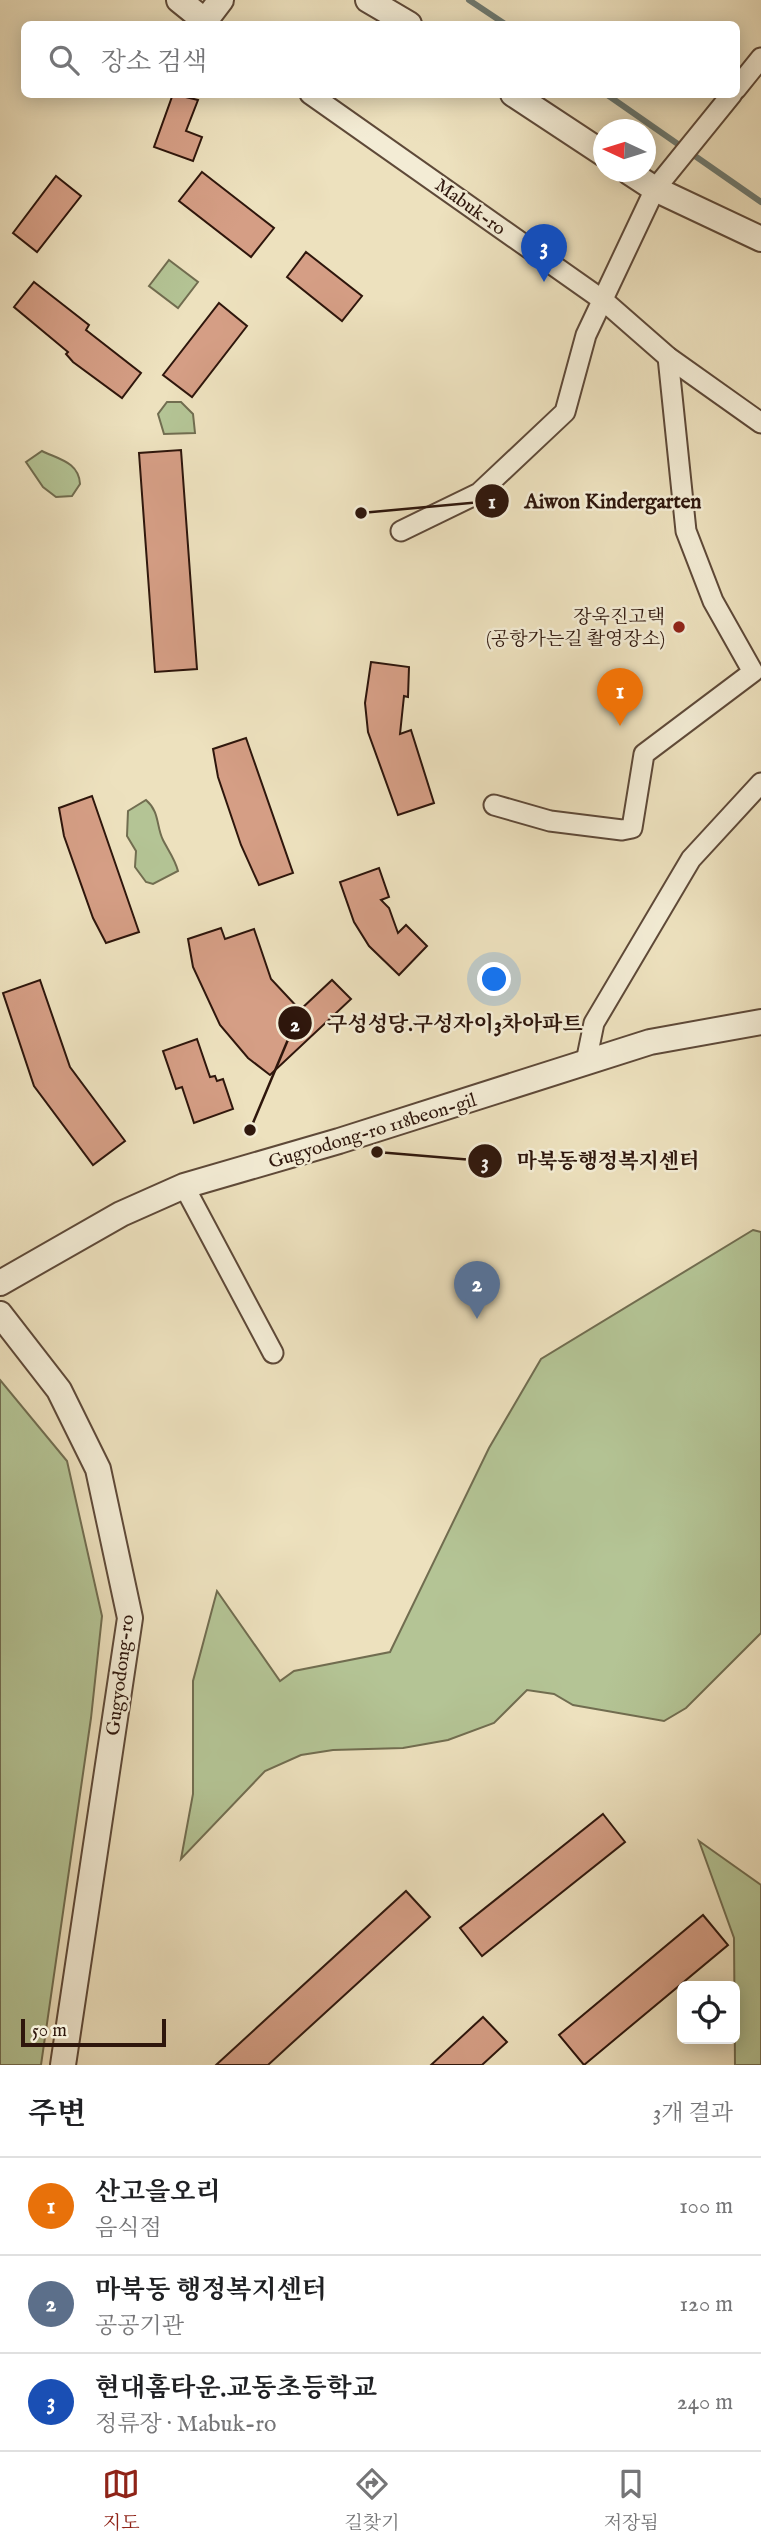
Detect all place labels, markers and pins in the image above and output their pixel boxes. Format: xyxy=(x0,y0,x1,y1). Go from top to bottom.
pin: 3 xyxy=(521,224,567,282)
callout: Aiwon Kindergarten xyxy=(475,480,715,522)
place label: 장욱진고택 (공항가는길 촬영장소) xyxy=(486,606,665,652)
marker: 장욱진고택 (공항가는길 촬영장소) xyxy=(671,619,687,635)
pin: 1 xyxy=(597,668,643,726)
callout: 구성성당.구성자이3차아파트 xyxy=(278,1002,597,1044)
callout: 마북동행정복지센터 xyxy=(467,1140,713,1182)
pin: 2 xyxy=(454,1261,500,1319)

